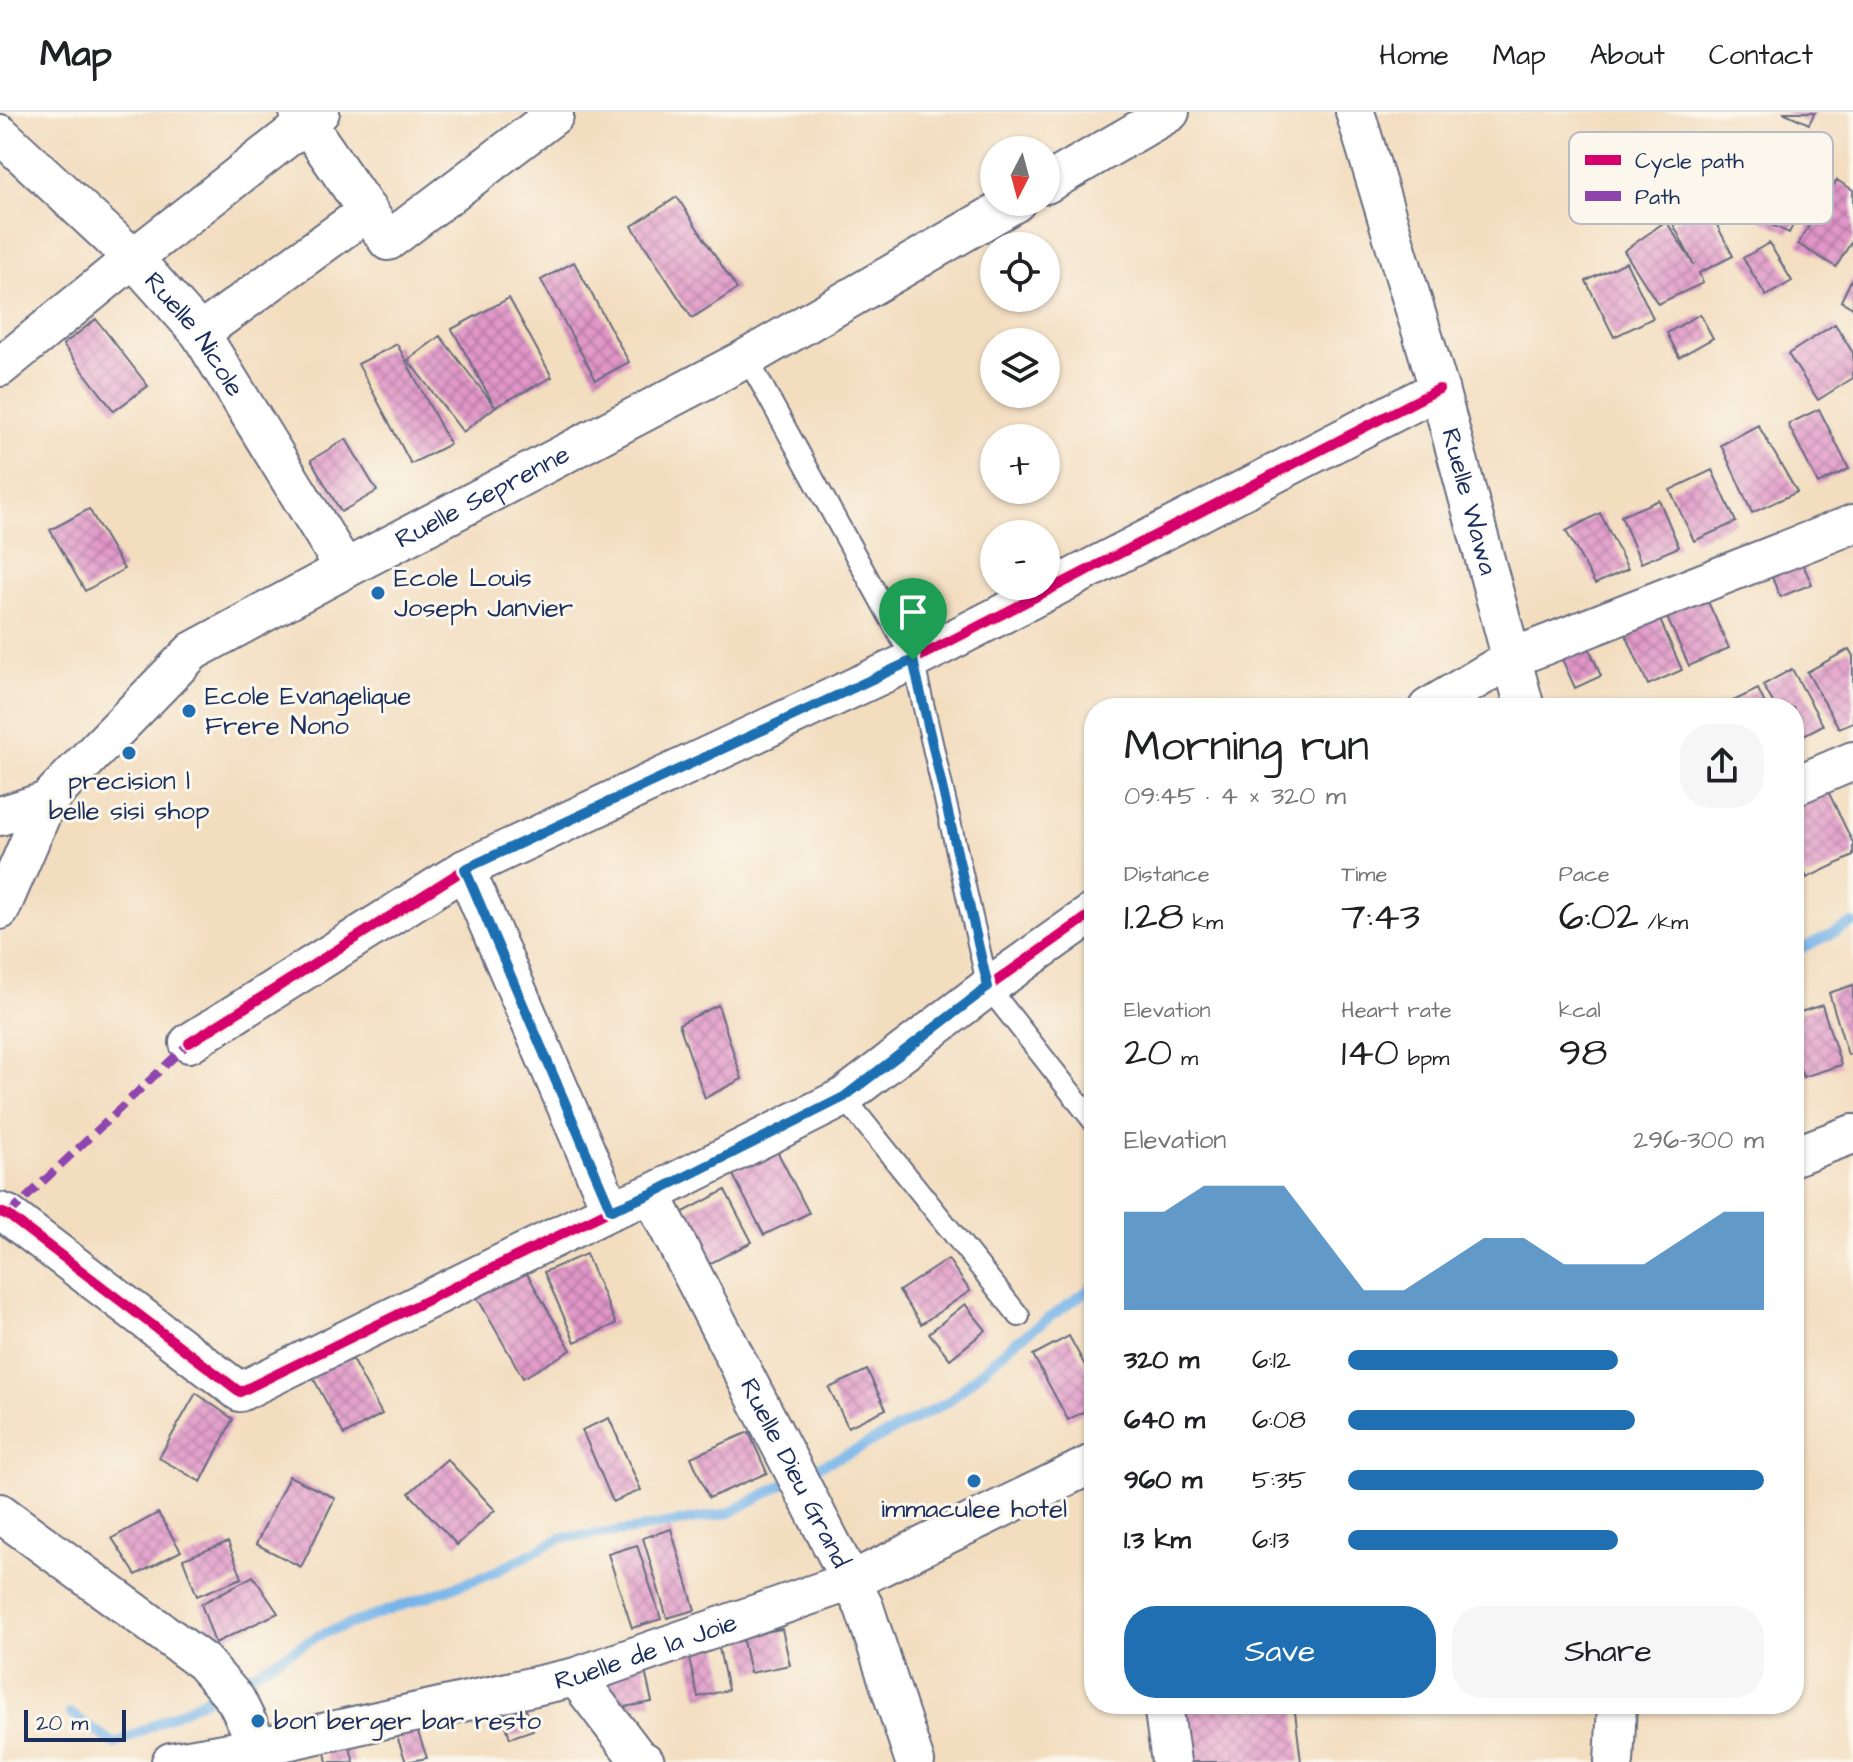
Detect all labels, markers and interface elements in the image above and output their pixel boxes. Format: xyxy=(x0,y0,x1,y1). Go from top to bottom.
text: Map xyxy=(40,29,112,81)
text: Home xyxy=(1379,36,1449,75)
text: Map xyxy=(1493,36,1546,75)
text: About xyxy=(1590,36,1665,75)
text: Contact xyxy=(1709,36,1813,75)
legend xyxy=(1569,132,1833,224)
north arrow xyxy=(980,136,1060,216)
map controls xyxy=(980,136,1060,600)
text: Cycle path xyxy=(1635,146,1744,178)
text: Path xyxy=(1635,182,1680,213)
button: locate xyxy=(980,232,1060,312)
street label: Ruelle Nicole xyxy=(136,264,253,403)
button: layers xyxy=(980,328,1060,408)
button: + xyxy=(980,424,1060,504)
street label: Ruelle Wawa xyxy=(1432,424,1506,579)
street label: Ruelle Seprenne xyxy=(389,436,576,557)
button: − xyxy=(980,520,1060,600)
place label: Ecole Louis Joseph Janvier xyxy=(394,560,573,626)
pin xyxy=(879,578,947,660)
marker: Ecole Louis Joseph Janvier xyxy=(369,584,387,602)
icon: arrive xyxy=(891,590,935,634)
place label: Ecole Evangelique Frere Nono xyxy=(205,678,411,744)
marker: Ecole Evangelique Frere Nono xyxy=(180,702,198,720)
text: Morning run xyxy=(1124,717,1369,778)
button: share xyxy=(1680,724,1764,808)
marker: precision l belle sisi shop xyxy=(120,744,138,762)
place label: precision l belle sisi shop xyxy=(49,763,209,829)
text: 09:45 · 4 × 320 m xyxy=(1124,778,1346,814)
text: Distance xyxy=(1124,859,1210,890)
text: Time xyxy=(1341,859,1387,890)
text: Pace xyxy=(1559,859,1610,890)
text: 1.28 xyxy=(1124,890,1184,945)
text: 7:43 xyxy=(1341,890,1420,945)
text: 6:02 xyxy=(1559,890,1639,945)
text: km xyxy=(1184,907,1223,938)
text: /km xyxy=(1639,907,1688,938)
text: Elevation xyxy=(1124,995,1211,1026)
text: Heart rate xyxy=(1341,995,1452,1026)
text: kcal xyxy=(1559,995,1601,1026)
text: 20 xyxy=(1124,1026,1172,1081)
text: 140 xyxy=(1341,1026,1399,1081)
text: 98 xyxy=(1559,1026,1607,1081)
text: m xyxy=(1172,1043,1198,1074)
text: bpm xyxy=(1399,1043,1449,1074)
text: Elevation xyxy=(1124,1122,1226,1158)
text: 296–300 m xyxy=(1633,1122,1764,1158)
text: 320 m xyxy=(1124,1342,1199,1378)
text: 6:12 xyxy=(1252,1342,1291,1378)
street label: Ruelle Dieu Grand xyxy=(731,1372,859,1574)
text: 640 m xyxy=(1124,1402,1205,1438)
text: 6:08 xyxy=(1252,1402,1306,1438)
text: 960 m xyxy=(1124,1462,1202,1498)
text: 5:35 xyxy=(1252,1462,1306,1498)
marker: immaculee hotel xyxy=(965,1472,983,1490)
place label: immaculee hotel xyxy=(881,1491,1067,1527)
text: 1.3 km xyxy=(1124,1522,1191,1558)
text: 6:13 xyxy=(1252,1522,1289,1558)
street label: Ruelle de la Joie xyxy=(551,1604,742,1699)
button: Save xyxy=(1124,1606,1436,1698)
button: Share xyxy=(1452,1606,1764,1698)
place label: bon berger bar resto xyxy=(274,1703,541,1741)
scale bar xyxy=(24,1706,126,1742)
text: 20 m xyxy=(36,1708,88,1739)
marker: bon berger bar resto xyxy=(249,1712,267,1730)

